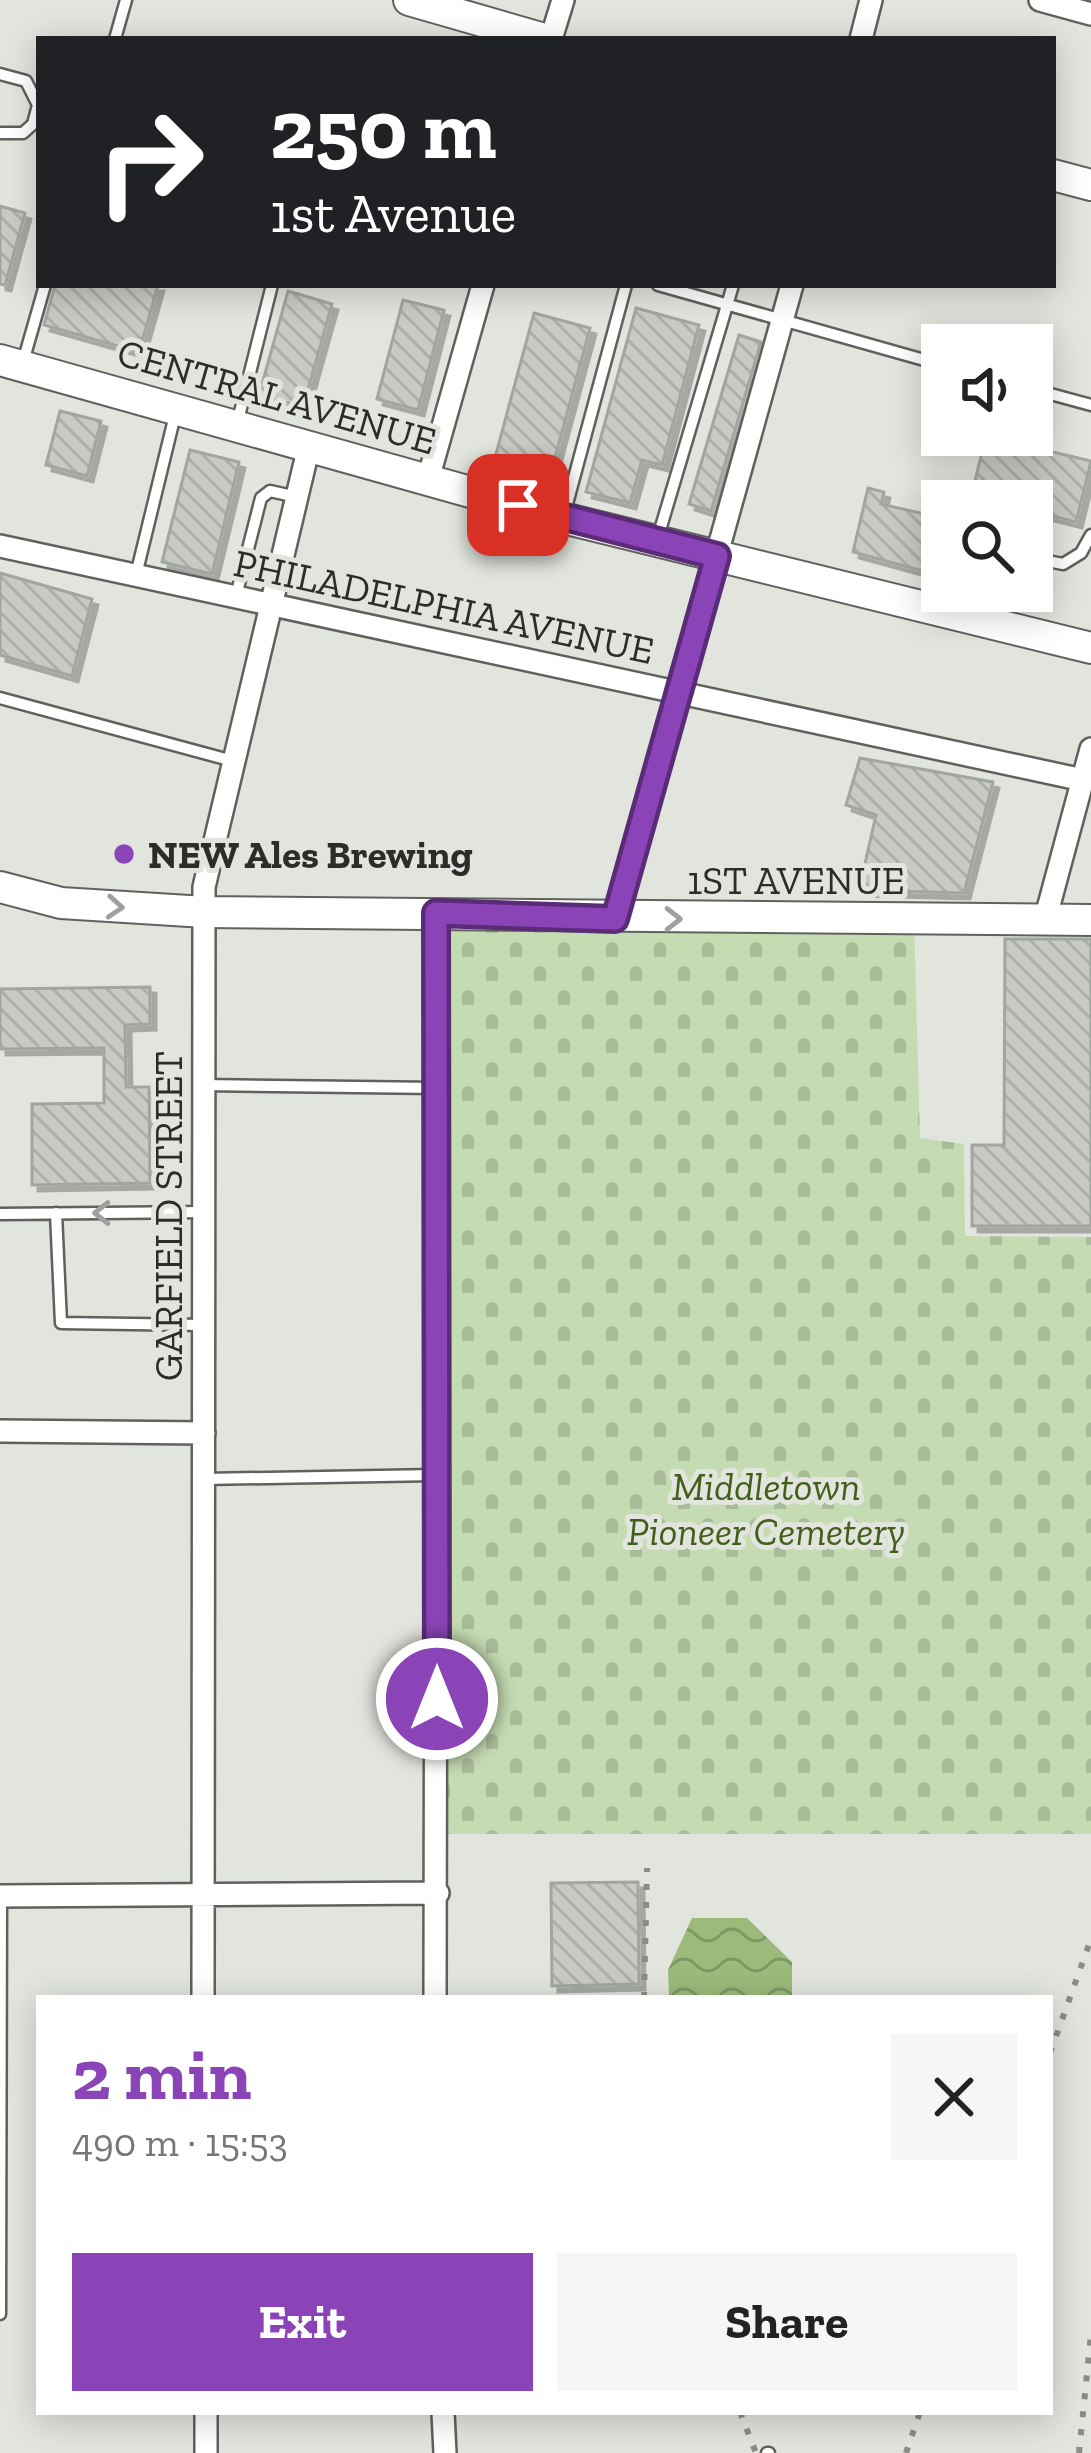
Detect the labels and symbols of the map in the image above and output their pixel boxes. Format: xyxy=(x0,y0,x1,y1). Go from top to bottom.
street label: CENTRAL AVENUE xyxy=(112,329,441,464)
pin xyxy=(467,454,569,556)
street label: PHILADELPHIA AVENUE xyxy=(230,539,658,674)
place label: NEW Ales Brewing xyxy=(148,831,473,878)
marker: NEW Ales Brewing xyxy=(111,841,137,867)
street label: 1ST AVENUE xyxy=(687,857,905,904)
one-way arrow xyxy=(106,894,125,920)
one-way arrow xyxy=(665,906,683,932)
street label: GARFIELD STREET xyxy=(145,1051,192,1381)
one-way arrow xyxy=(92,1200,110,1226)
park label: Middletown Pioneer Cemetery xyxy=(627,1463,905,1555)
position arrow xyxy=(374,1636,500,1762)

